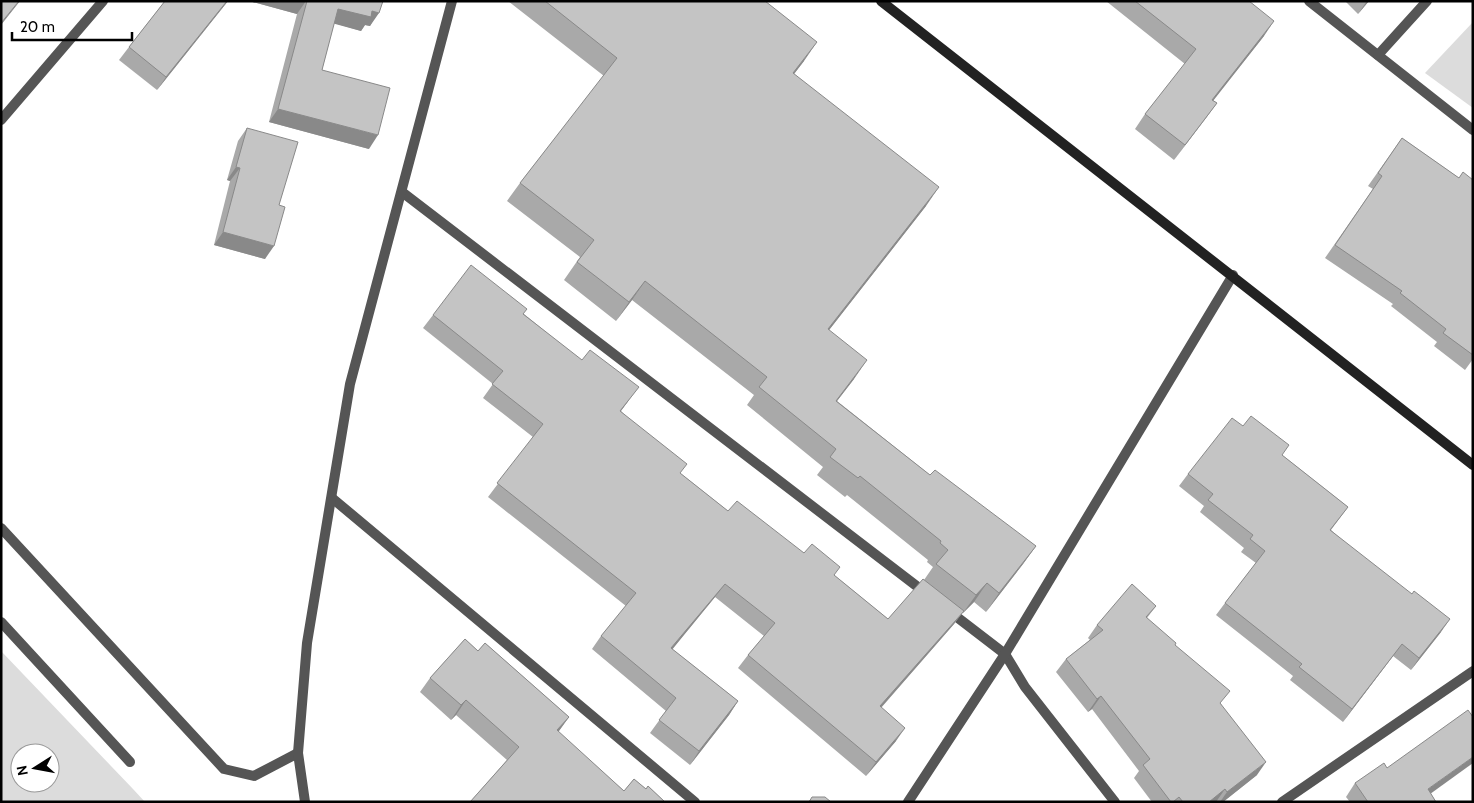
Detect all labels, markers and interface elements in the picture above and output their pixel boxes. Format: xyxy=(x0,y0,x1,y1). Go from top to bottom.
scale bar xyxy=(12,10,132,42)
text: 20 m xyxy=(20,18,55,36)
north arrow xyxy=(10,743,60,793)
text: N xyxy=(12,764,32,777)

